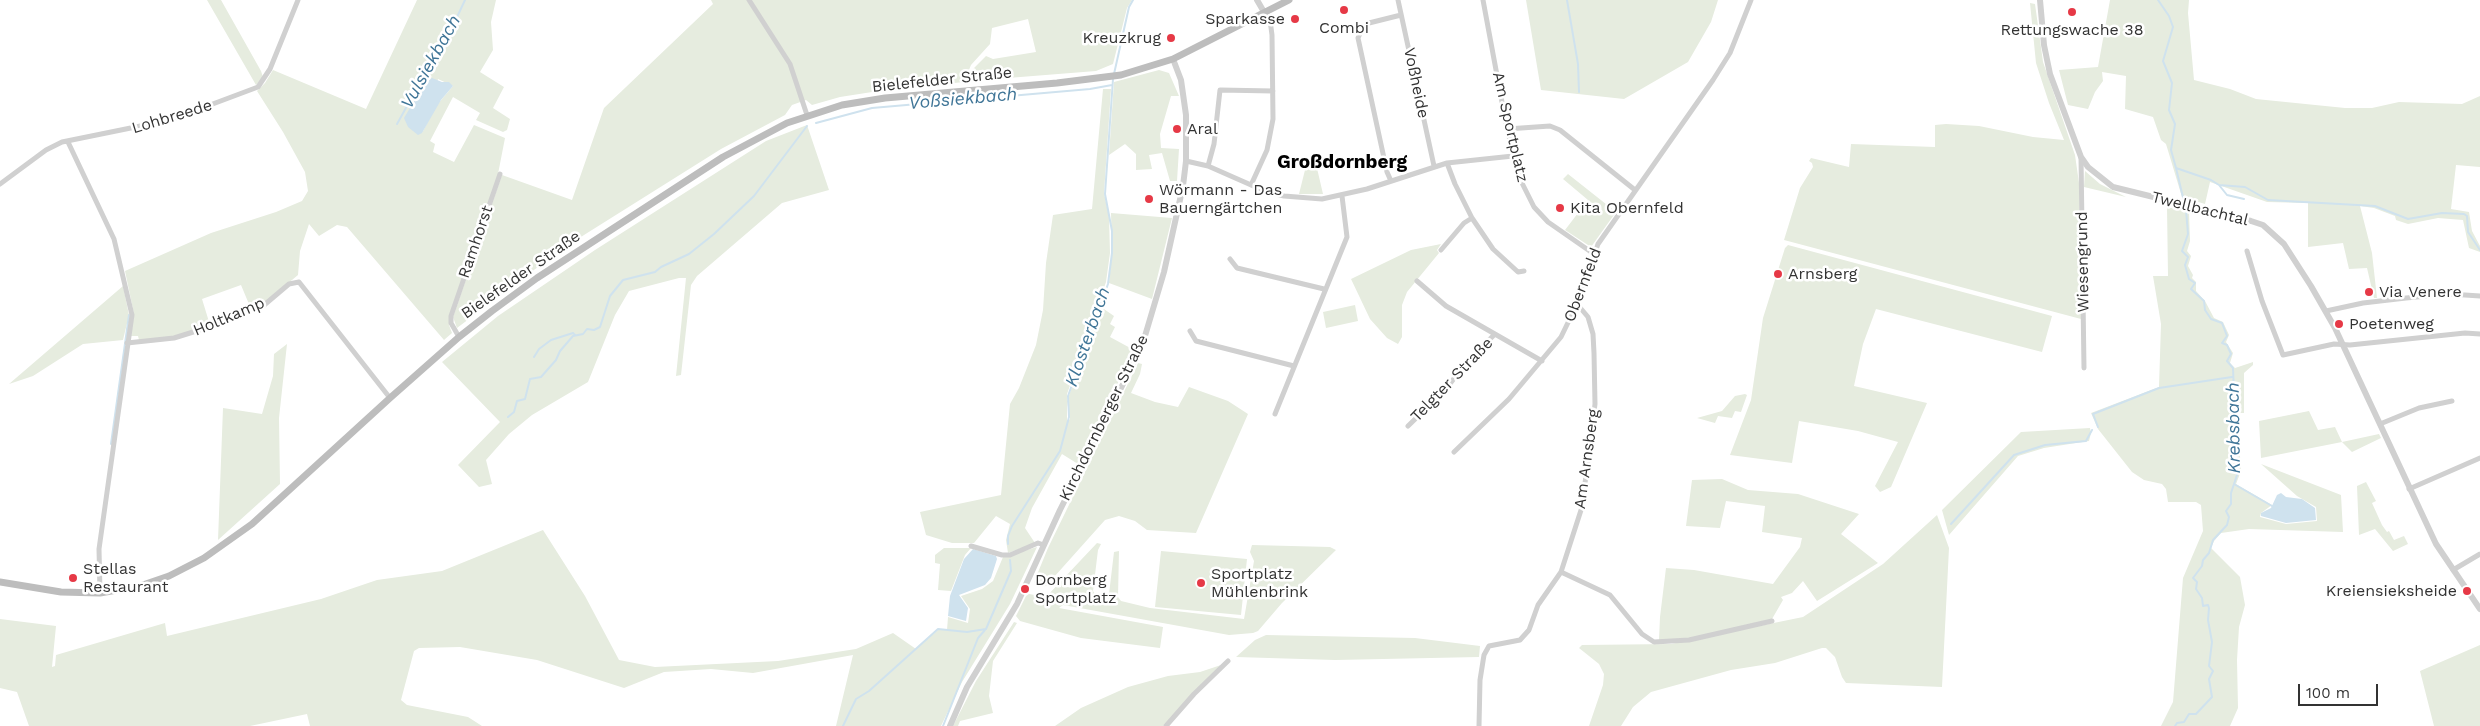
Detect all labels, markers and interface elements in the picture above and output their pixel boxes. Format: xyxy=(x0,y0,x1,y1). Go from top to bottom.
marker: Combi xyxy=(1338,4,1350,16)
marker: Rettungswache 38 xyxy=(2066,6,2078,18)
place label: Sparkasse xyxy=(1205,9,1285,29)
water label: Vulsiekbach xyxy=(396,11,466,113)
marker: Sparkasse xyxy=(1289,13,1301,25)
place label: Combi xyxy=(1319,18,1369,38)
place label: Rettungswache 38 xyxy=(2001,20,2143,40)
place label: Kreuzkrug xyxy=(1083,28,1161,48)
marker: Kreuzkrug xyxy=(1165,32,1177,44)
street label: Voßheide xyxy=(1399,46,1433,120)
street label: Bielefelder Straße xyxy=(871,63,1013,97)
street label: Am Sportplatz xyxy=(1488,70,1532,184)
water label: Voßsiekbach xyxy=(908,84,1018,114)
street label: Lohbreede xyxy=(130,96,214,138)
place label: Aral xyxy=(1187,119,1218,139)
marker: Aral xyxy=(1171,123,1183,135)
district label: Großdornberg xyxy=(1277,151,1407,173)
place label: Wörmann - Das Bauerngärtchen xyxy=(1159,180,1282,218)
street label: Twellbachtal xyxy=(2150,188,2250,230)
marker: Wörmann - Das Bauerngärtchen xyxy=(1143,193,1155,205)
place label: Kita Obernfeld xyxy=(1570,198,1684,218)
marker: Kita Obernfeld xyxy=(1554,202,1566,214)
street label: Ramhorst xyxy=(455,203,497,281)
street label: Wiesengrund xyxy=(2073,211,2093,313)
street label: Bielefelder Straße xyxy=(458,227,584,323)
street label: Obernfeld xyxy=(1560,245,1606,325)
place label: Arnsberg xyxy=(1788,264,1857,284)
marker: Arnsberg xyxy=(1772,268,1784,280)
place label: Via Venere xyxy=(2379,282,2462,302)
water label: Klosterbach xyxy=(1061,284,1115,390)
marker: Via Venere xyxy=(2363,286,2375,298)
street label: Holtkamp xyxy=(190,293,268,341)
place label: Poetenweg xyxy=(2349,314,2434,334)
marker: Poetenweg xyxy=(2333,318,2345,330)
street label: Kirchdornberger Straße xyxy=(1055,332,1153,504)
street label: Telgter Straße xyxy=(1407,334,1497,426)
water label: Krebsbach xyxy=(2222,382,2246,474)
street label: Am Arnsberg xyxy=(1570,408,1604,510)
place label: Stellas Restaurant xyxy=(83,559,169,597)
place label: Sportplatz Mühlenbrink xyxy=(1211,564,1308,602)
place label: Dornberg Sportplatz xyxy=(1035,570,1116,608)
marker: Stellas Restaurant xyxy=(67,572,79,584)
marker: Sportplatz Mühlenbrink xyxy=(1195,577,1207,589)
place label: Kreiensieksheide xyxy=(2326,581,2457,601)
marker: Dornberg Sportplatz xyxy=(1019,583,1031,595)
marker: Kreiensieksheide xyxy=(2461,585,2473,597)
scale bar xyxy=(2300,674,2380,706)
text: 100 m xyxy=(2306,684,2350,702)

